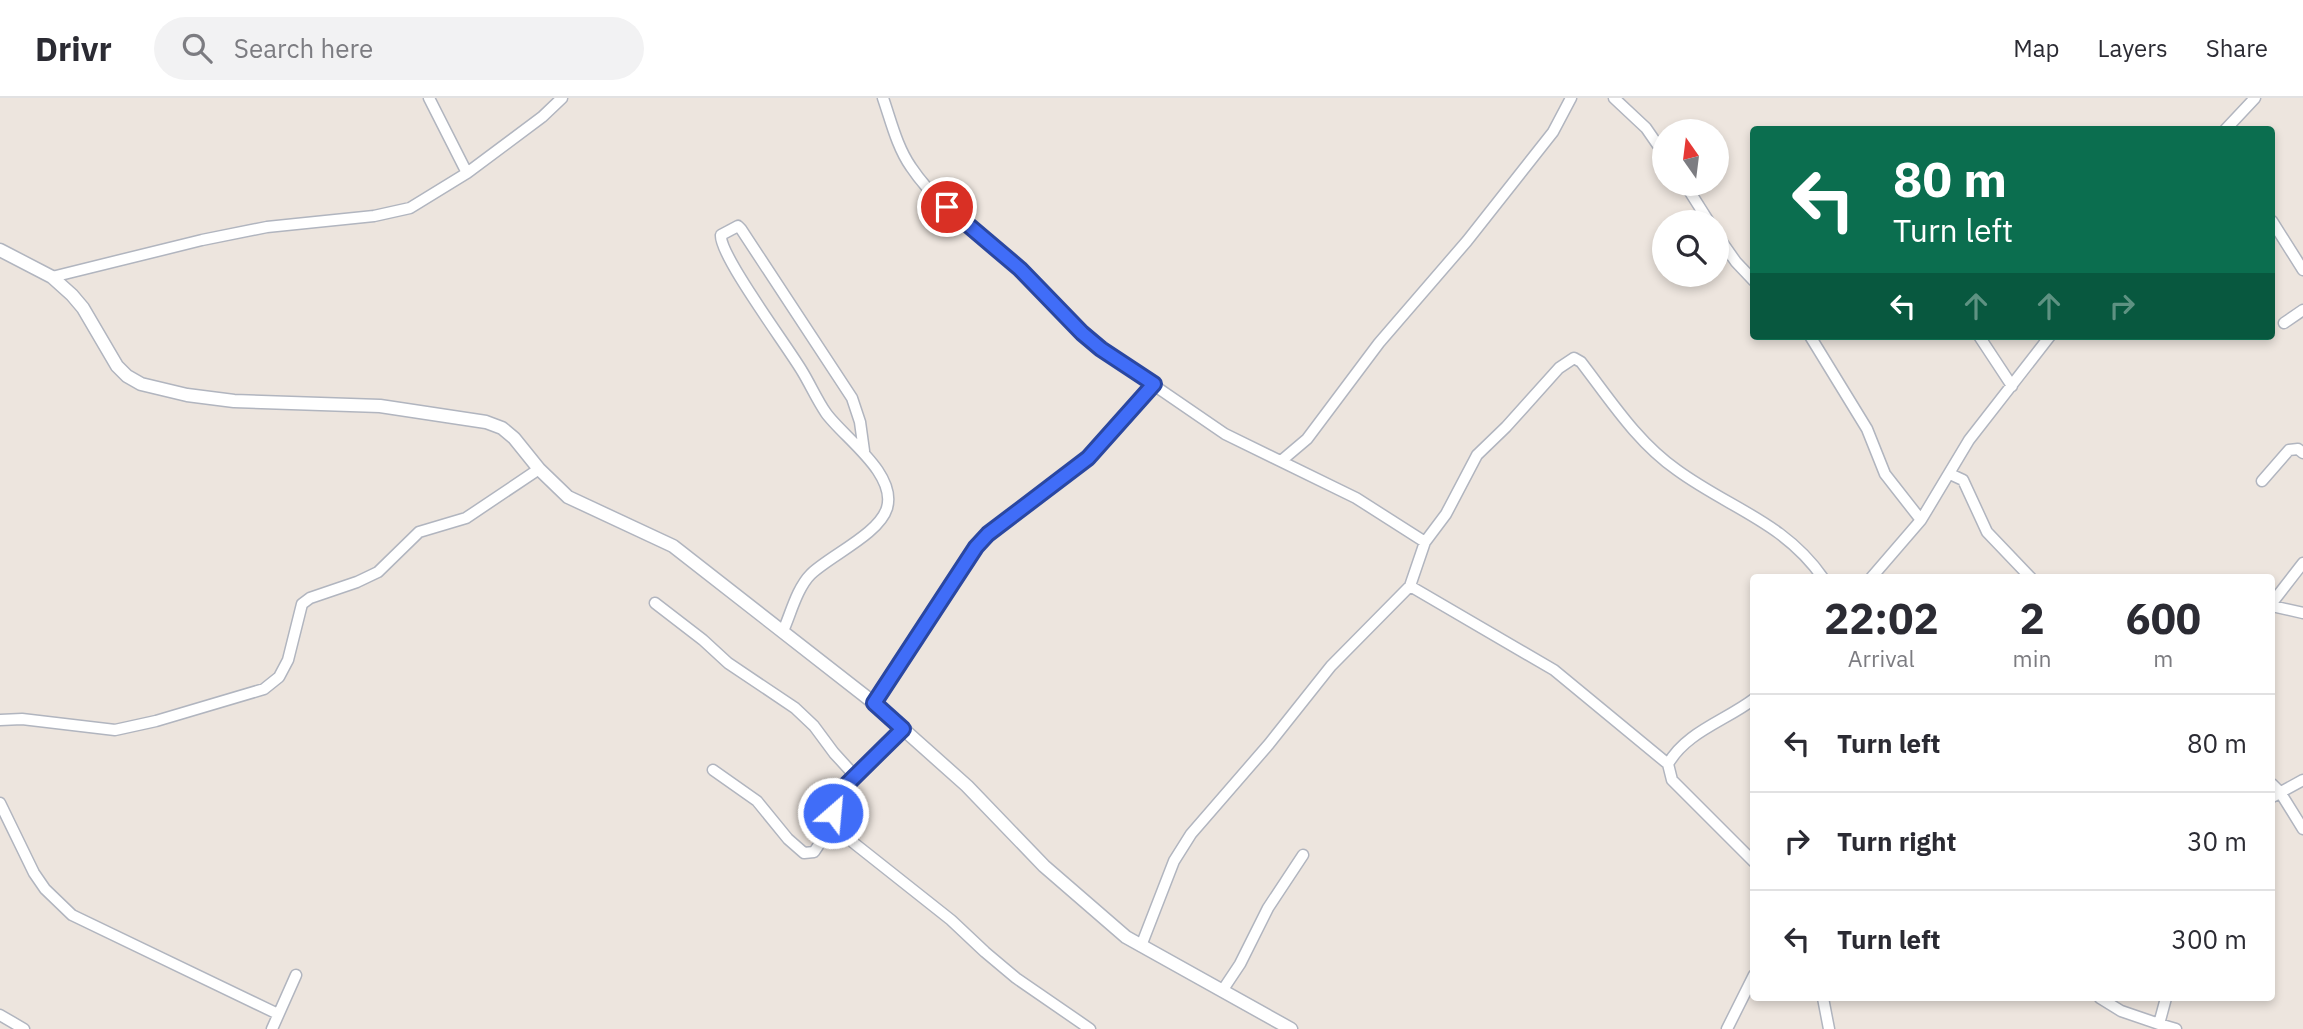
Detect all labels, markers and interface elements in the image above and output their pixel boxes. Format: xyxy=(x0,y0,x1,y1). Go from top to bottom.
search box xyxy=(154,17,644,80)
text: Drivr xyxy=(35,27,112,70)
icon: search xyxy=(178,29,216,67)
text: Search here xyxy=(234,31,373,65)
text: Map xyxy=(2013,32,2060,64)
text: Layers xyxy=(2098,32,2168,64)
text: Share xyxy=(2206,32,2268,64)
north arrow xyxy=(1652,119,1729,196)
map controls xyxy=(1652,119,1729,287)
text: 80 m xyxy=(1893,147,2007,210)
icon: left xyxy=(1778,154,1869,245)
pin xyxy=(917,177,977,237)
icon: arrive xyxy=(928,188,966,226)
text: Turn left xyxy=(1893,209,2013,251)
button: search xyxy=(1652,210,1729,287)
icon: left xyxy=(1884,287,1922,325)
icon: ahead xyxy=(1957,287,1995,325)
icon: ahead xyxy=(2030,287,2068,325)
icon: right xyxy=(2103,287,2141,325)
text: 22:02 xyxy=(1824,591,1939,646)
text: 2 xyxy=(2019,591,2045,646)
text: 600 xyxy=(2125,591,2201,646)
text: Arrival xyxy=(1848,643,1915,673)
text: min xyxy=(2013,643,2051,673)
text: m xyxy=(2153,643,2173,673)
icon: left xyxy=(1778,724,1816,762)
text: Turn left xyxy=(1837,726,1940,760)
text: 80 m xyxy=(2187,726,2247,760)
position arrow xyxy=(796,776,870,850)
icon: right xyxy=(1778,822,1816,860)
text: Turn right xyxy=(1837,824,1956,858)
text: 30 m xyxy=(2187,824,2247,858)
icon: left xyxy=(1778,920,1816,958)
text: Turn left xyxy=(1837,922,1940,956)
text: 300 m xyxy=(2171,922,2247,956)

